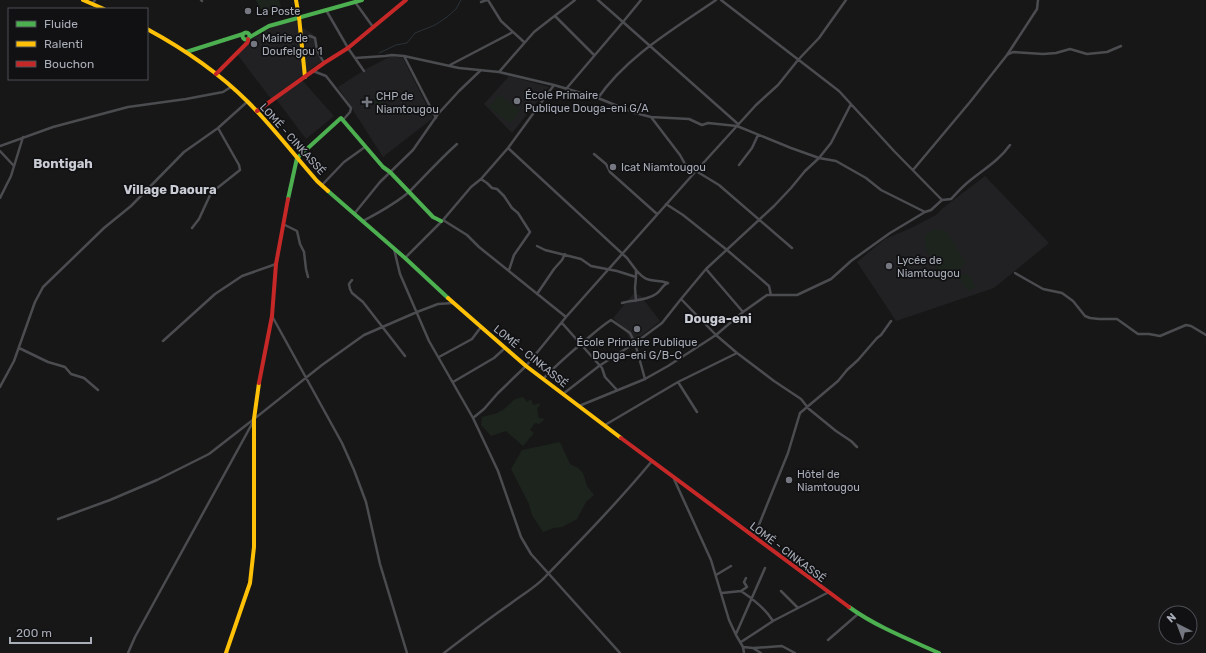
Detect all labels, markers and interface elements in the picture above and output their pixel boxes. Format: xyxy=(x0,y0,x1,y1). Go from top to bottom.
place label: La Poste xyxy=(256,5,300,18)
marker: La Poste xyxy=(243,6,253,16)
legend xyxy=(8,8,148,80)
text: Fluide xyxy=(44,17,78,31)
place label: Mairie de Doufelgou 1 xyxy=(262,32,322,58)
text: Ralenti xyxy=(44,37,83,51)
marker: Mairie de Doufelgou 1 xyxy=(249,39,259,49)
text: Bouchon xyxy=(44,57,94,71)
place label: École Primaire Publique Douga-eni G/A xyxy=(525,89,649,115)
place label: CHP de Niamtougou xyxy=(376,90,439,116)
marker: CHP de Niamtougou xyxy=(361,96,373,108)
marker: École Primaire Publique Douga-eni G/A xyxy=(512,96,522,106)
street label: LOMÉ - CINKASSÉ xyxy=(257,101,328,178)
district label: Bontigah xyxy=(33,156,93,171)
place label: Icat Niamtougou xyxy=(621,161,706,174)
marker: Icat Niamtougou xyxy=(608,162,618,172)
district label: Village Daoura xyxy=(123,182,217,197)
place label: Lycée de Niamtougou xyxy=(897,254,960,280)
marker: Lycée de Niamtougou xyxy=(884,261,894,271)
district label: Douga-eni xyxy=(684,311,752,326)
street label: LOMÉ - CINKASSÉ xyxy=(491,322,571,391)
marker: École Primaire Publique Douga-eni G/B-C xyxy=(632,324,642,334)
place label: École Primaire Publique Douga-eni G/B-C xyxy=(577,336,697,362)
place label: Hôtel de Niamtougou xyxy=(797,468,860,494)
marker: Hôtel de Niamtougou xyxy=(784,475,794,485)
street label: LOMÉ - CINKASSÉ xyxy=(747,520,829,585)
north arrow xyxy=(1158,605,1198,645)
text: N xyxy=(1164,610,1179,625)
scale bar xyxy=(10,619,91,645)
text: 200 m xyxy=(16,626,52,640)

